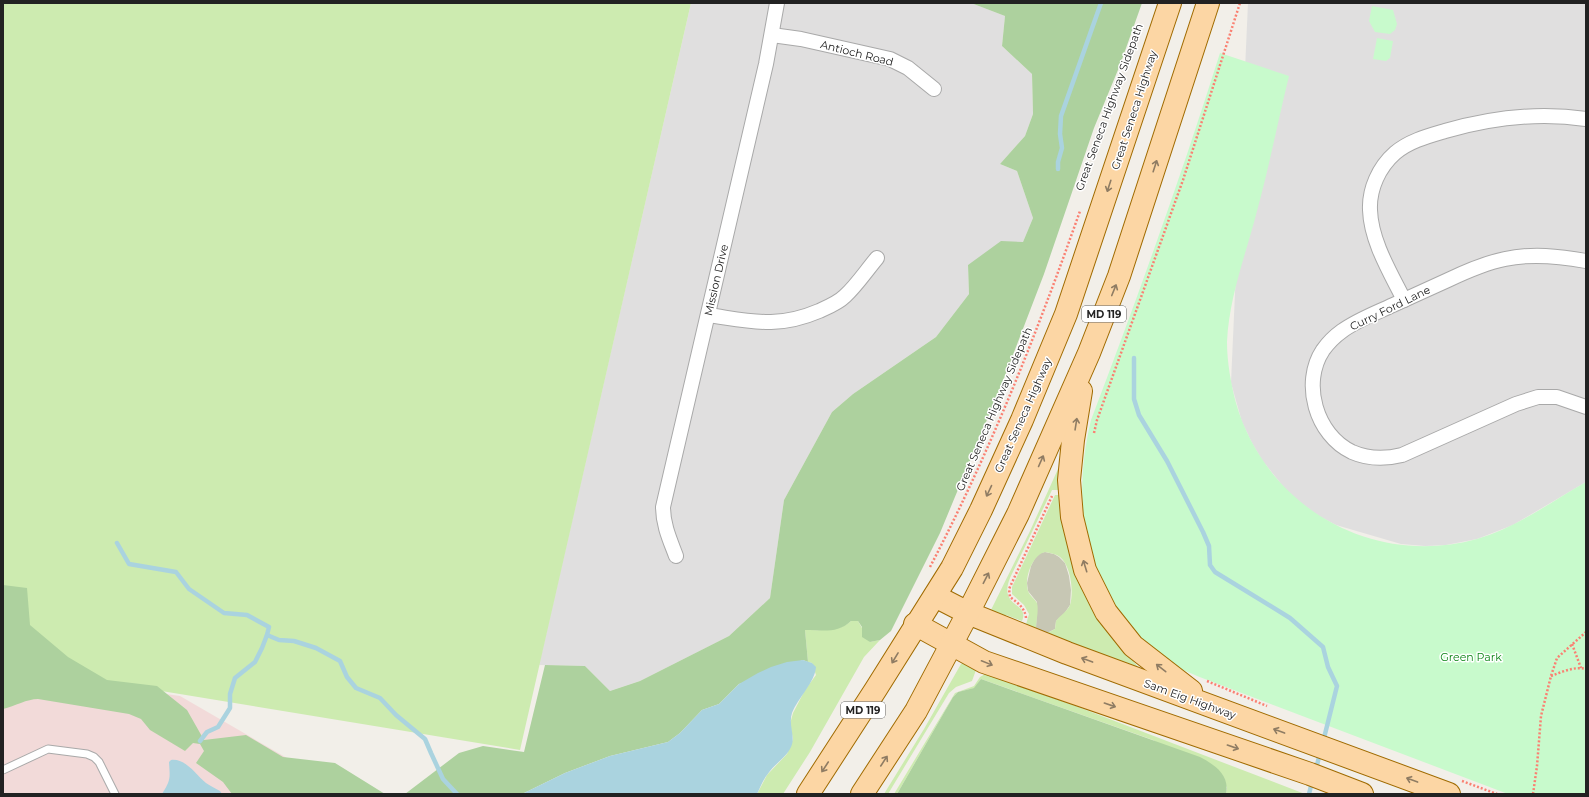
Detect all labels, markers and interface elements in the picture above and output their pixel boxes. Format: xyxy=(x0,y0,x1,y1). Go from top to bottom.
street label: Great Seneca Highway Sidepath xyxy=(1073,22,1145,192)
street label: Antioch Road xyxy=(819,37,895,69)
street label: Great Seneca Highway xyxy=(1108,49,1160,171)
one-way arrow xyxy=(1152,160,1159,173)
one-way arrow xyxy=(1104,180,1112,192)
street label: Mission Drive xyxy=(701,242,731,317)
street label: Curry Ford Lane xyxy=(1347,282,1433,334)
one-way arrow xyxy=(1111,284,1118,296)
road number: MD 119 xyxy=(1082,306,1126,322)
street label: Great Seneca Highway Sidepath xyxy=(953,325,1035,493)
street label: Great Seneca Highway xyxy=(992,355,1054,475)
one-way arrow xyxy=(1072,418,1080,431)
one-way arrow xyxy=(1038,455,1046,467)
one-way arrow xyxy=(985,485,992,497)
one-way arrow xyxy=(1081,560,1088,573)
one-way arrow xyxy=(983,573,990,585)
park label: Green Park xyxy=(1440,650,1502,664)
one-way arrow xyxy=(891,652,899,664)
one-way arrow xyxy=(1080,656,1093,663)
one-way arrow xyxy=(980,659,992,667)
one-way arrow xyxy=(1156,664,1166,673)
street label: Sam Eig Highway xyxy=(1142,676,1238,722)
road number: MD 119 xyxy=(841,702,885,718)
one-way arrow xyxy=(1103,702,1116,709)
one-way arrow xyxy=(1274,727,1286,735)
one-way arrow xyxy=(1226,744,1239,751)
one-way arrow xyxy=(880,756,888,767)
one-way arrow xyxy=(821,761,829,773)
one-way arrow xyxy=(1407,776,1419,784)

